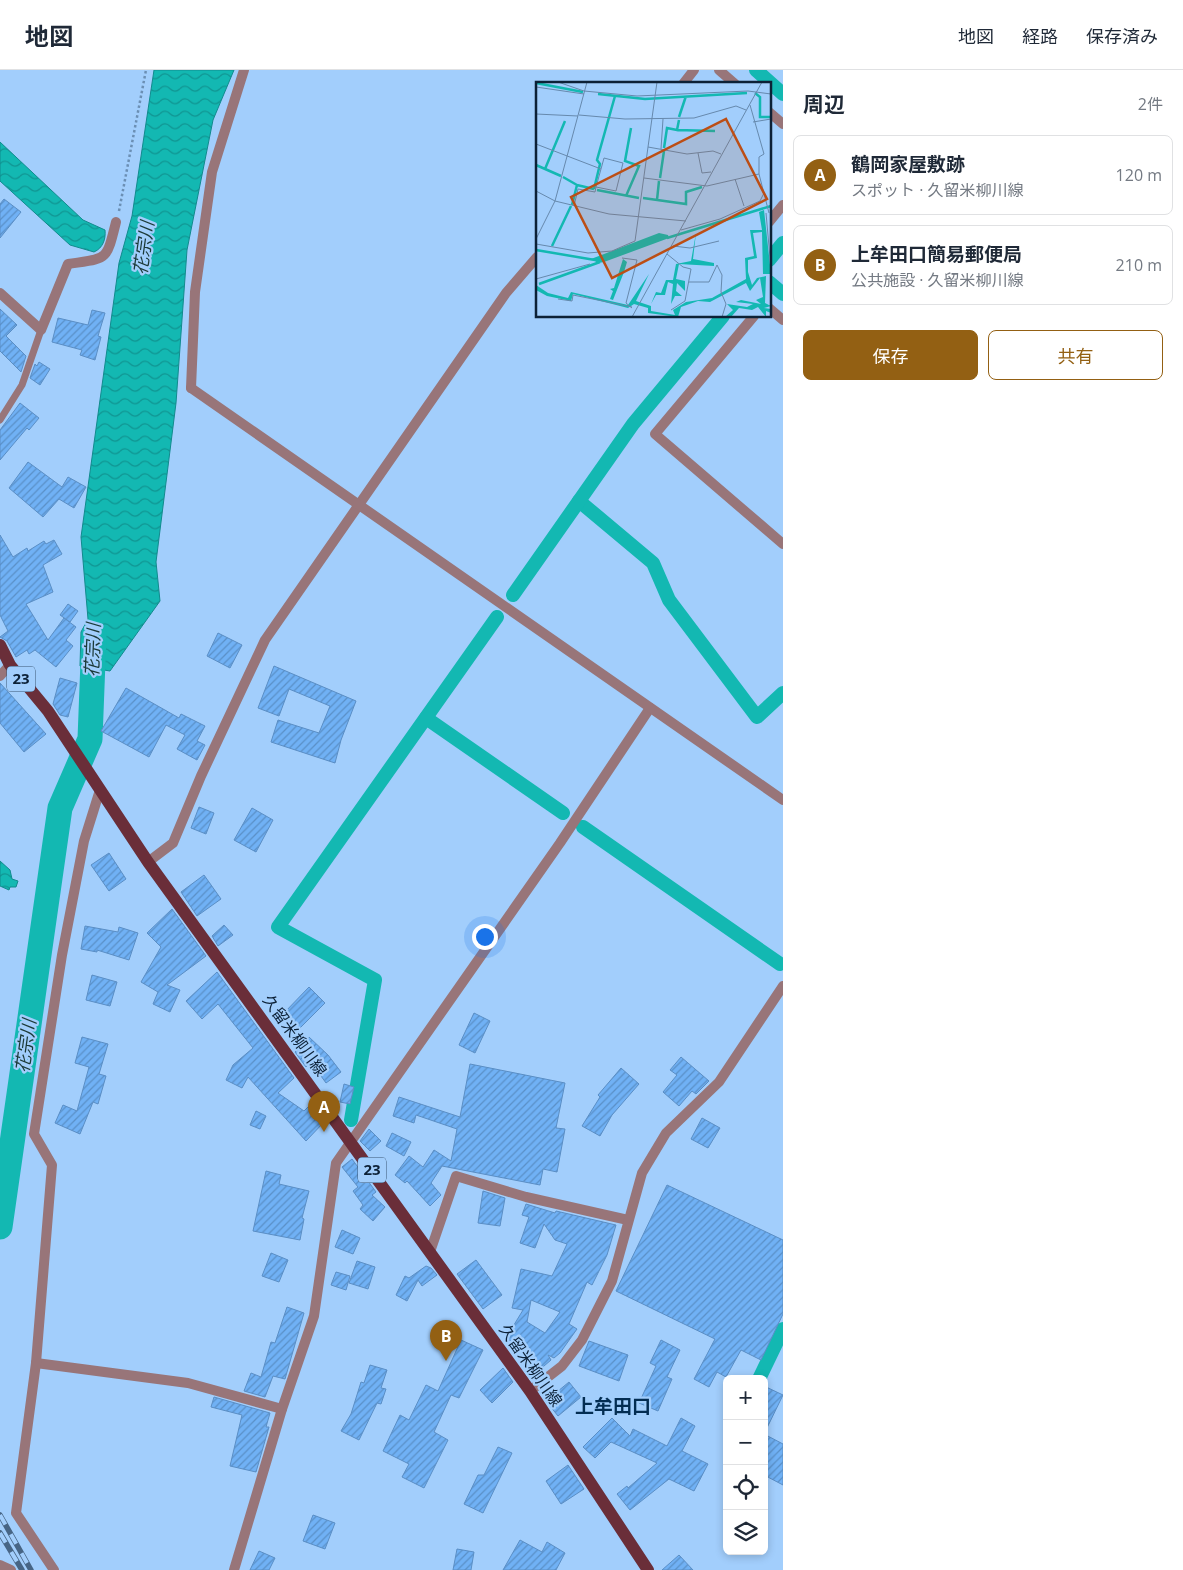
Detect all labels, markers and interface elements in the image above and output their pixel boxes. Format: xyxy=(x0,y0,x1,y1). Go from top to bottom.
text: 地図 xyxy=(25,19,73,52)
text: 地図 xyxy=(958,24,994,48)
text: 経路 xyxy=(1022,24,1058,48)
text: 保存済み xyxy=(1086,24,1158,48)
inset map xyxy=(536,82,770,318)
text: 周辺 xyxy=(803,90,845,118)
text: 2件 xyxy=(1138,93,1163,115)
text: 鶴岡家屋敷跡 xyxy=(851,151,965,177)
text: A xyxy=(814,164,826,186)
text: 120 m xyxy=(1116,164,1162,186)
text: スポット · 久留米柳川線 xyxy=(851,179,1024,201)
water label: 花宗川 xyxy=(127,217,159,276)
text: 上牟田口簡易郵便局 xyxy=(851,241,1022,267)
text: B xyxy=(815,254,825,276)
text: 210 m xyxy=(1116,254,1162,276)
text: 公共施設 · 久留米柳川線 xyxy=(851,269,1024,291)
button: 保存 xyxy=(803,330,978,380)
button: 共有 xyxy=(988,330,1163,380)
water label: 花宗川 xyxy=(79,621,105,677)
road number: 23 xyxy=(7,666,35,692)
your location xyxy=(472,924,498,950)
street label: 久留米柳川線 xyxy=(258,990,332,1080)
water label: 花宗川 xyxy=(9,1015,41,1074)
pin: A xyxy=(308,1091,340,1132)
road number: 23 xyxy=(358,1158,386,1182)
street label: 久留米柳川線 xyxy=(494,1319,568,1411)
pin: B xyxy=(430,1320,462,1361)
map controls xyxy=(723,1375,768,1555)
button: + xyxy=(723,1375,768,1420)
district label: 上牟田口 xyxy=(575,1393,651,1419)
button: − xyxy=(723,1420,768,1465)
button: locate xyxy=(723,1465,768,1510)
button: layers xyxy=(723,1510,768,1555)

